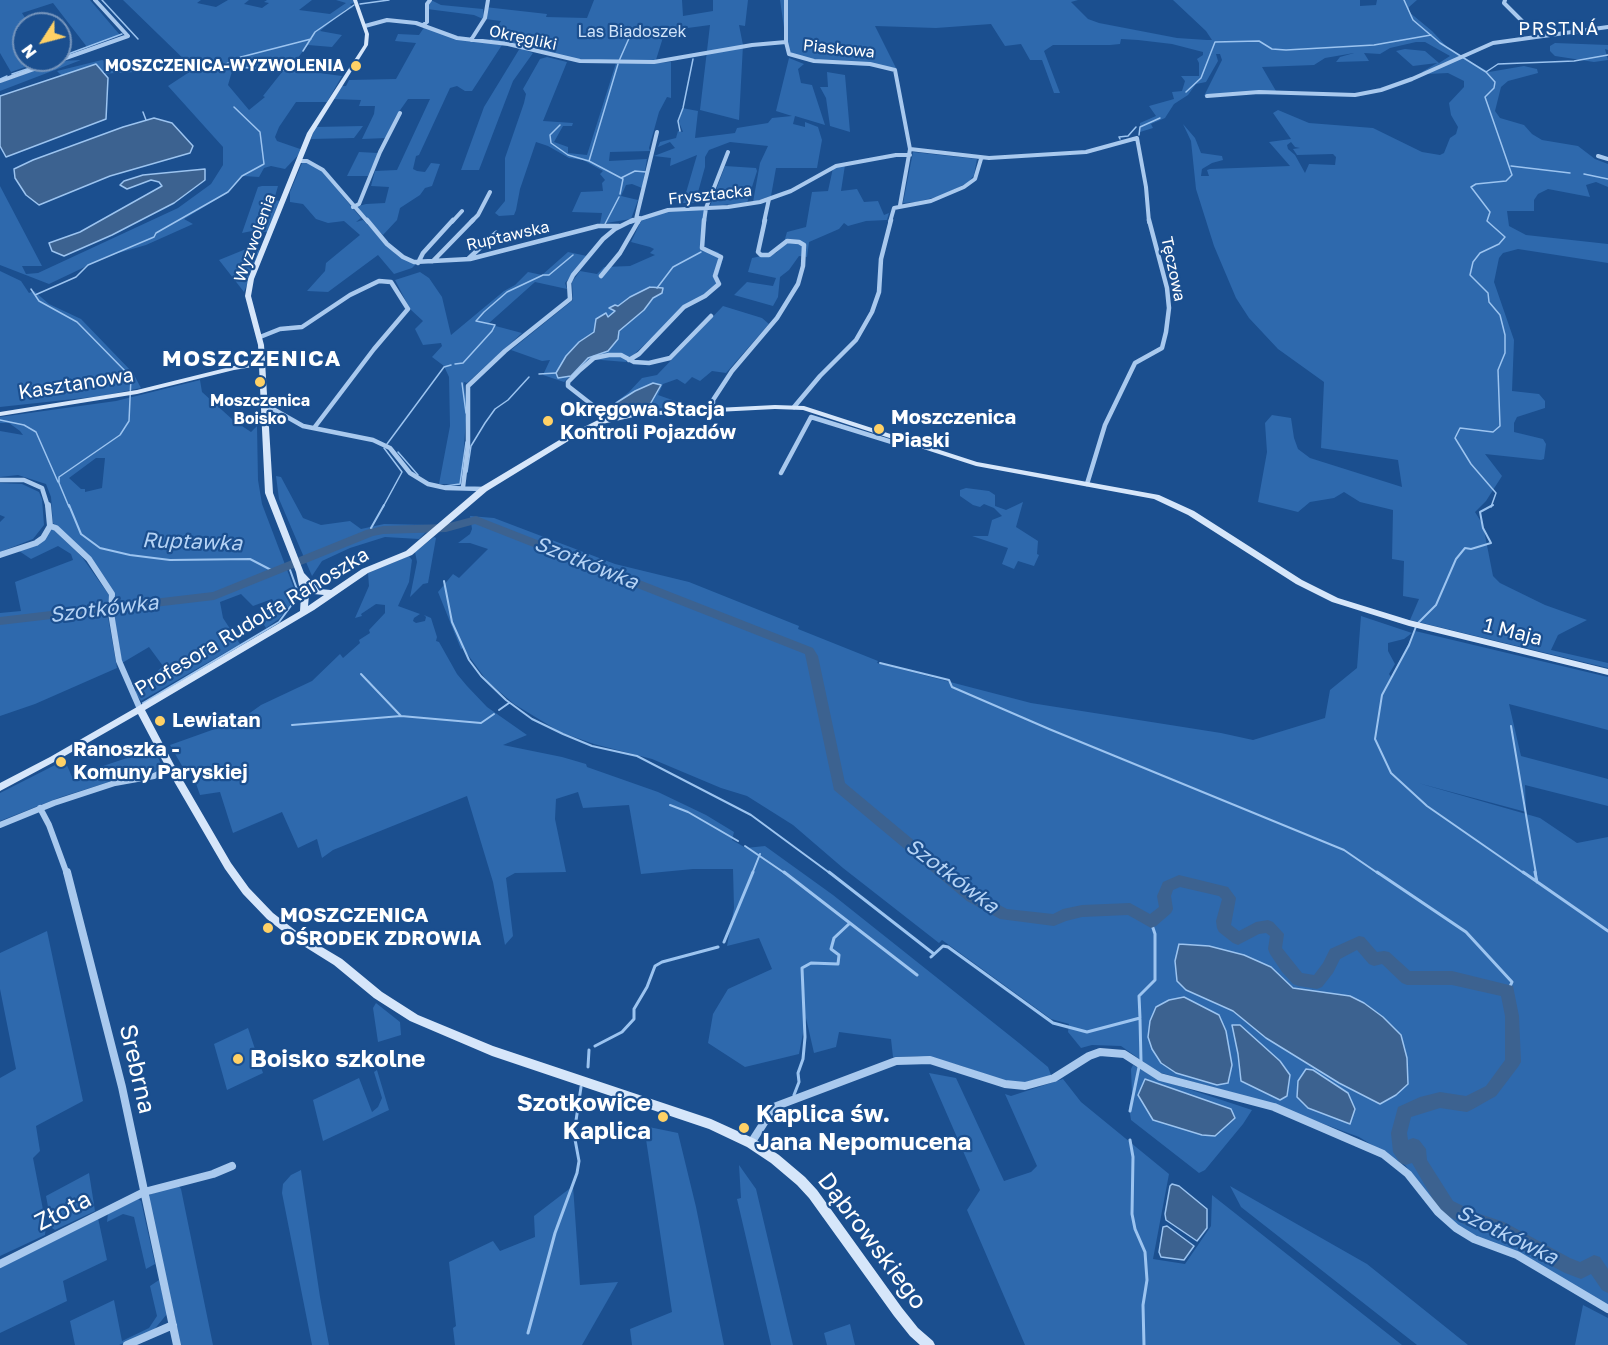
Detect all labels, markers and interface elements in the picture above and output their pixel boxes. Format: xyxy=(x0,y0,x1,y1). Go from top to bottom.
north arrow xyxy=(12,12,72,72)
district label: PRSTNÁ xyxy=(1518,18,1600,40)
street label: Okręgliki xyxy=(487,21,559,55)
park label: Las Biadoszek xyxy=(577,22,687,42)
street label: Piaskowa xyxy=(802,36,876,62)
text: N xyxy=(17,41,41,62)
place label: MOSZCZENICA-WYZWOLENIA xyxy=(105,56,344,76)
marker: MOSZCZENICA-WYZWOLENIA xyxy=(349,59,363,73)
street label: Frysztacka xyxy=(667,181,753,209)
street label: Wyzwolenia xyxy=(230,191,280,285)
street label: Ruptawska xyxy=(465,217,551,255)
street label: Tęczowa xyxy=(1157,235,1189,303)
district label: MOSZCZENICA xyxy=(162,346,342,372)
street label: Kasztanowa xyxy=(17,363,135,405)
marker: Moszczenica Boisko xyxy=(253,375,267,389)
place label: Moszczenica Boisko xyxy=(210,391,310,429)
place label: Okręgowa Stacja Kontroli Pojazdów xyxy=(560,398,736,445)
place label: Moszczenica Piaski xyxy=(891,406,1016,453)
marker: Okręgowa Stacja Kontroli Pojazdów xyxy=(541,414,555,428)
marker: Moszczenica Piaski xyxy=(872,422,886,436)
water label: Ruptawka xyxy=(142,528,242,556)
water label: Szotkówka xyxy=(531,531,641,595)
street label: Profesora Rudolfa Ranoszka xyxy=(131,543,373,701)
water label: Szotkówka xyxy=(48,590,160,628)
street label: 1 Maja xyxy=(1481,613,1545,651)
place label: Lewiatan xyxy=(172,709,260,733)
marker: Lewiatan xyxy=(153,714,167,728)
place label: Ranoszka - Komuny Paryskiej xyxy=(73,738,248,785)
marker: Ranoszka - Komuny Paryskiej xyxy=(54,755,68,769)
water label: Szotkówka xyxy=(901,833,1003,919)
place label: MOSZCZENICA OŚRODEK ZDROWIA xyxy=(280,904,481,951)
marker: MOSZCZENICA OŚRODEK ZDROWIA xyxy=(261,921,275,935)
street label: Srebrna xyxy=(113,1022,161,1116)
place label: Boisko szkolne xyxy=(250,1045,425,1073)
marker: Boisko szkolne xyxy=(231,1052,245,1066)
place label: Szotkowice Kaplica xyxy=(517,1089,651,1145)
place label: Kaplica św. Jana Nepomucena xyxy=(756,1100,971,1156)
marker: Szotkowice Kaplica xyxy=(656,1110,670,1124)
marker: Kaplica św. Jana Nepomucena xyxy=(737,1121,751,1135)
street label: Dąbrowskiego xyxy=(811,1167,933,1315)
street label: Złota xyxy=(30,1185,96,1237)
water label: Szotkówka xyxy=(1452,1200,1562,1270)

